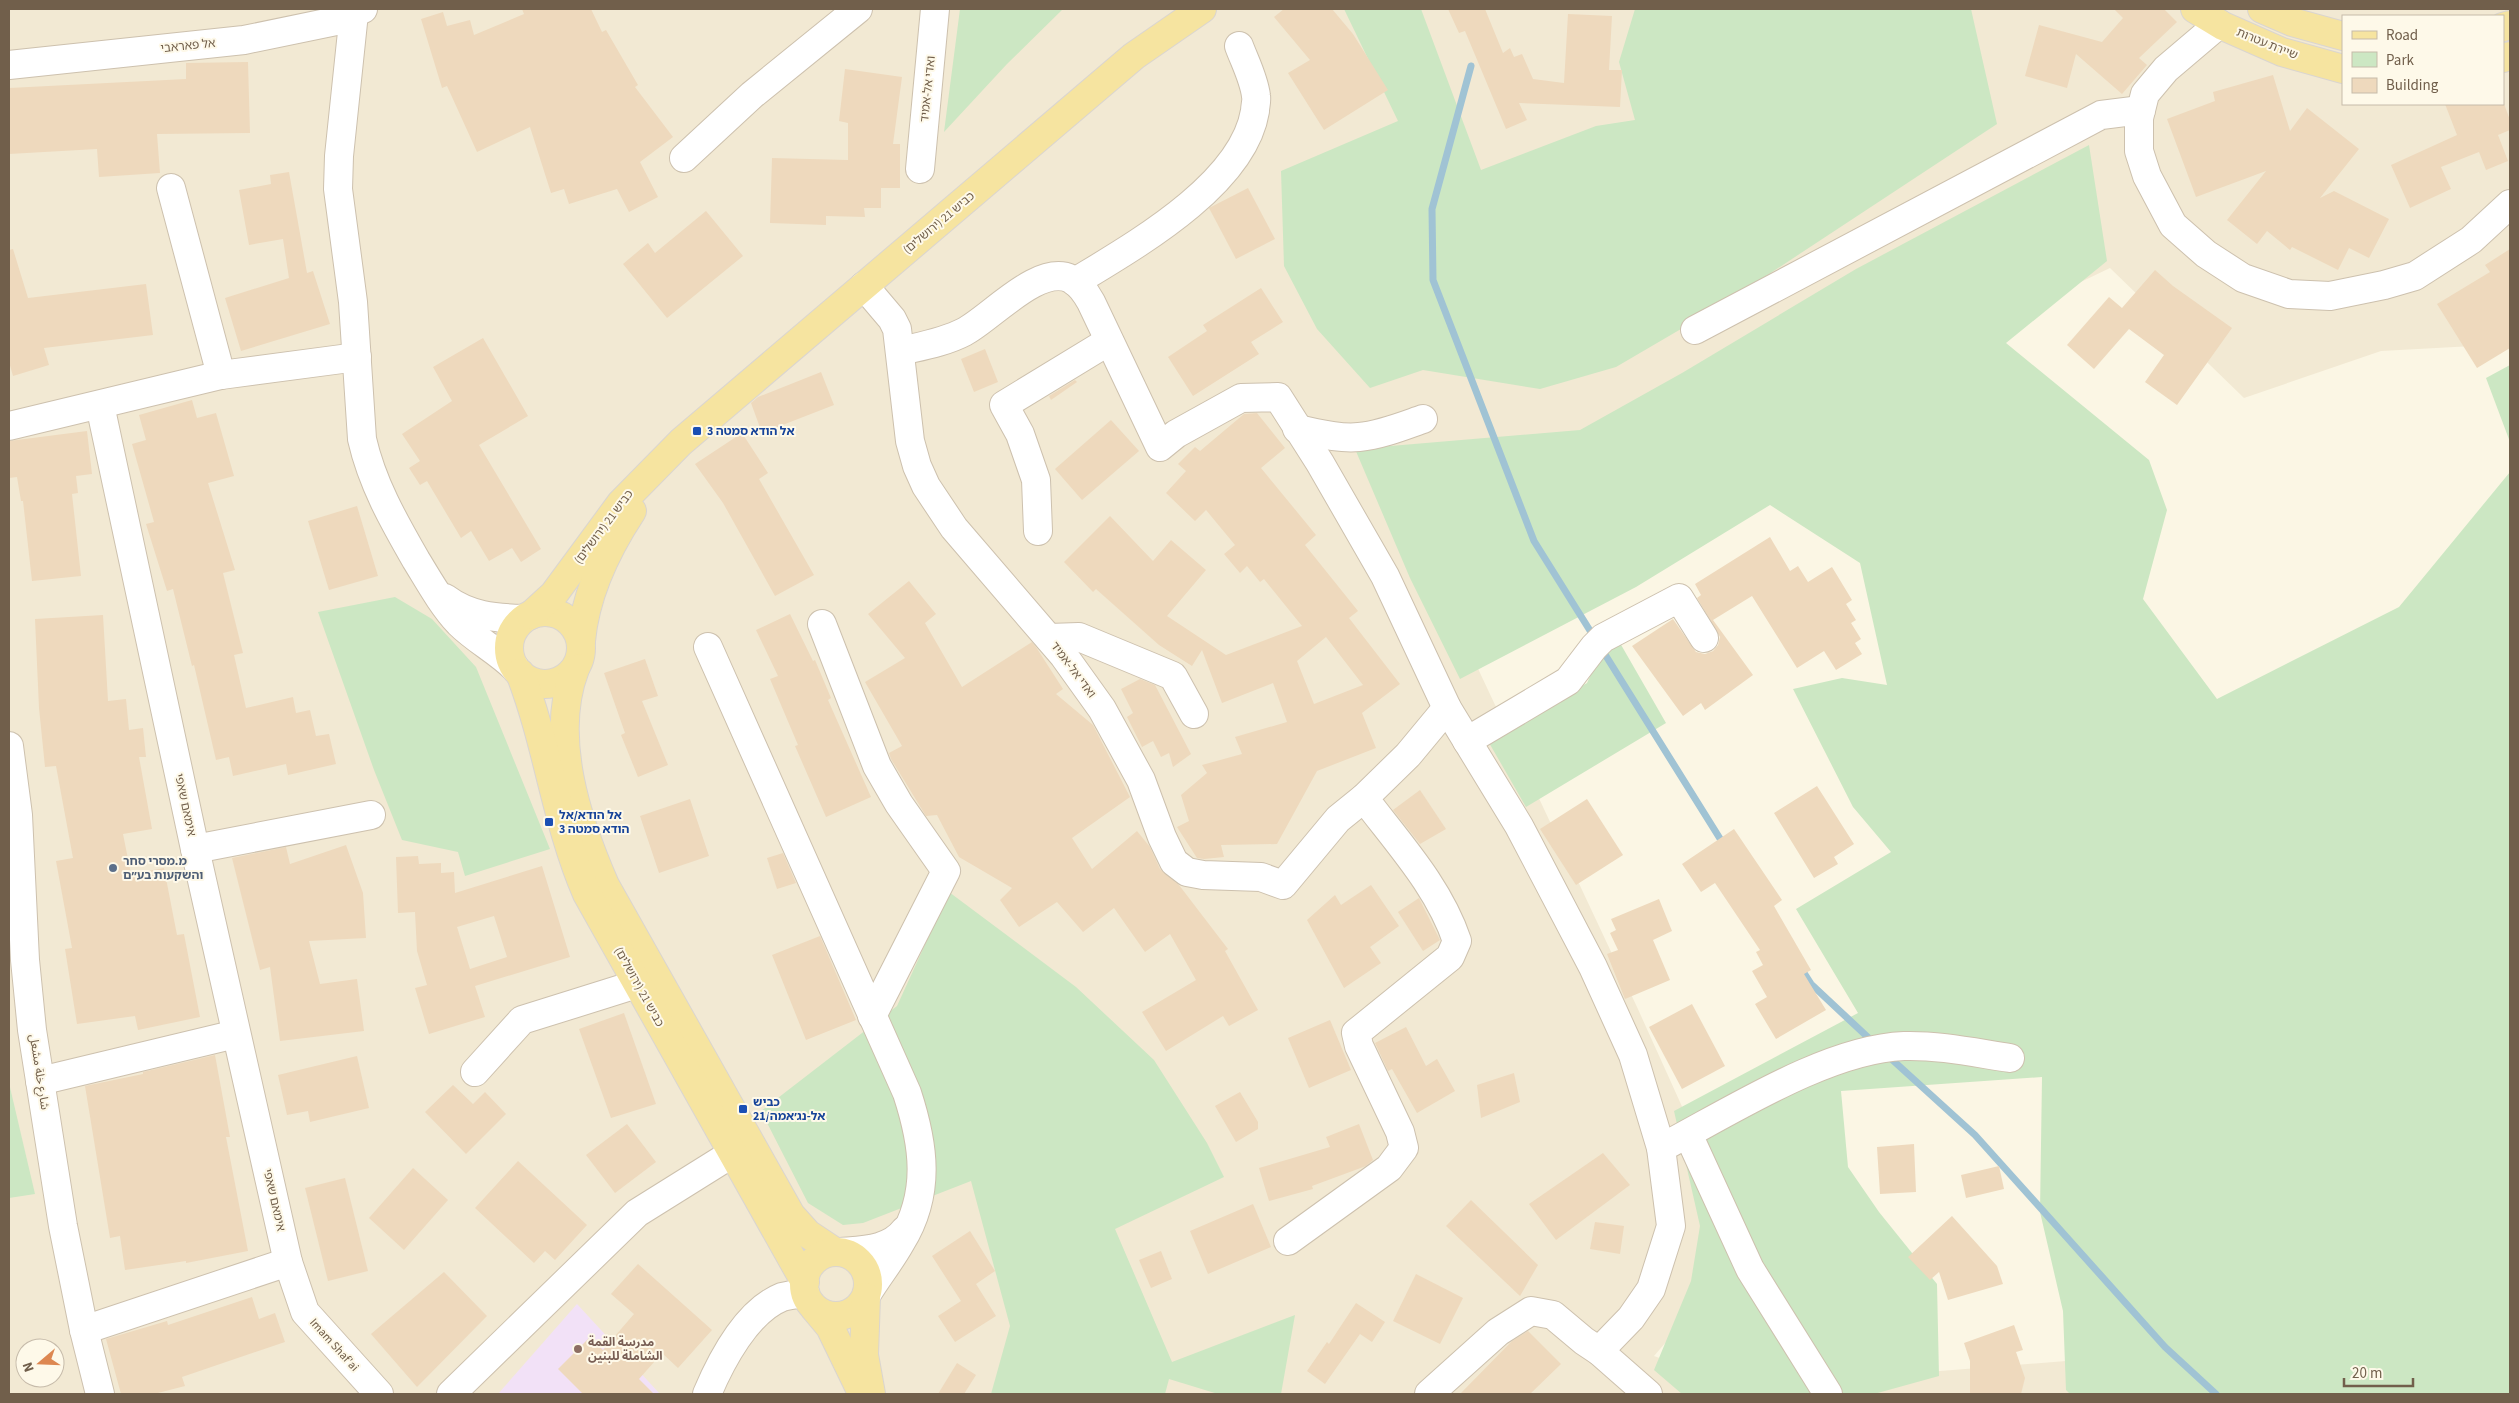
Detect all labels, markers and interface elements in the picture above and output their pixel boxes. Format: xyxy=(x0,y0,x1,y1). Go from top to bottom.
legend xyxy=(2342,15,2504,105)
street label: שיירת עטרות xyxy=(2234,24,2300,64)
text: Road xyxy=(2386,25,2418,46)
street label: אל פאראבי xyxy=(160,35,217,57)
text: Park xyxy=(2386,50,2415,71)
street label: ואדי אל-אמיד xyxy=(916,55,940,123)
text: Building xyxy=(2386,75,2439,96)
street label: כביש 21 (ירושלים) xyxy=(899,188,979,258)
place label: אל הודא סמטה 3 xyxy=(707,423,795,440)
marker: אל הודא סמטה 3 xyxy=(691,425,703,437)
street label: כביש 21 (ירושלים) xyxy=(570,486,638,568)
street label: ואדי אל-אמיד xyxy=(1046,638,1100,702)
street label: אימאם שאפי xyxy=(170,772,200,838)
place label: אל הודא/אל הודא סמטה 3 xyxy=(559,807,630,838)
marker: אל הודא/אל הודא סמטה 3 xyxy=(543,816,555,828)
place label: מ.מסרי סחר והשקעות בע״ם xyxy=(123,853,203,884)
marker: מ.מסרי סחר והשקעות בע״ם xyxy=(107,862,119,874)
street label: כביש 21 (ירושלים) xyxy=(610,944,668,1030)
street label: شارع خلة مشعل xyxy=(25,1033,53,1111)
place label: כביש 21/אל-נג׳אמה xyxy=(753,1094,825,1125)
marker: כביש 21/אל-נג׳אמה xyxy=(737,1103,749,1115)
street label: אימאם שאפי xyxy=(259,1167,290,1233)
street label: Imam Shaf'ai xyxy=(305,1315,363,1375)
place label: مدرسة القمة الشاملة للبنين xyxy=(588,1334,663,1365)
north arrow xyxy=(15,1338,65,1388)
marker: مدرسة القمة الشاملة للبنين xyxy=(572,1343,584,1355)
scale bar xyxy=(2344,1356,2413,1388)
text: N xyxy=(18,1359,40,1375)
text: 20 m xyxy=(2352,1363,2382,1384)

